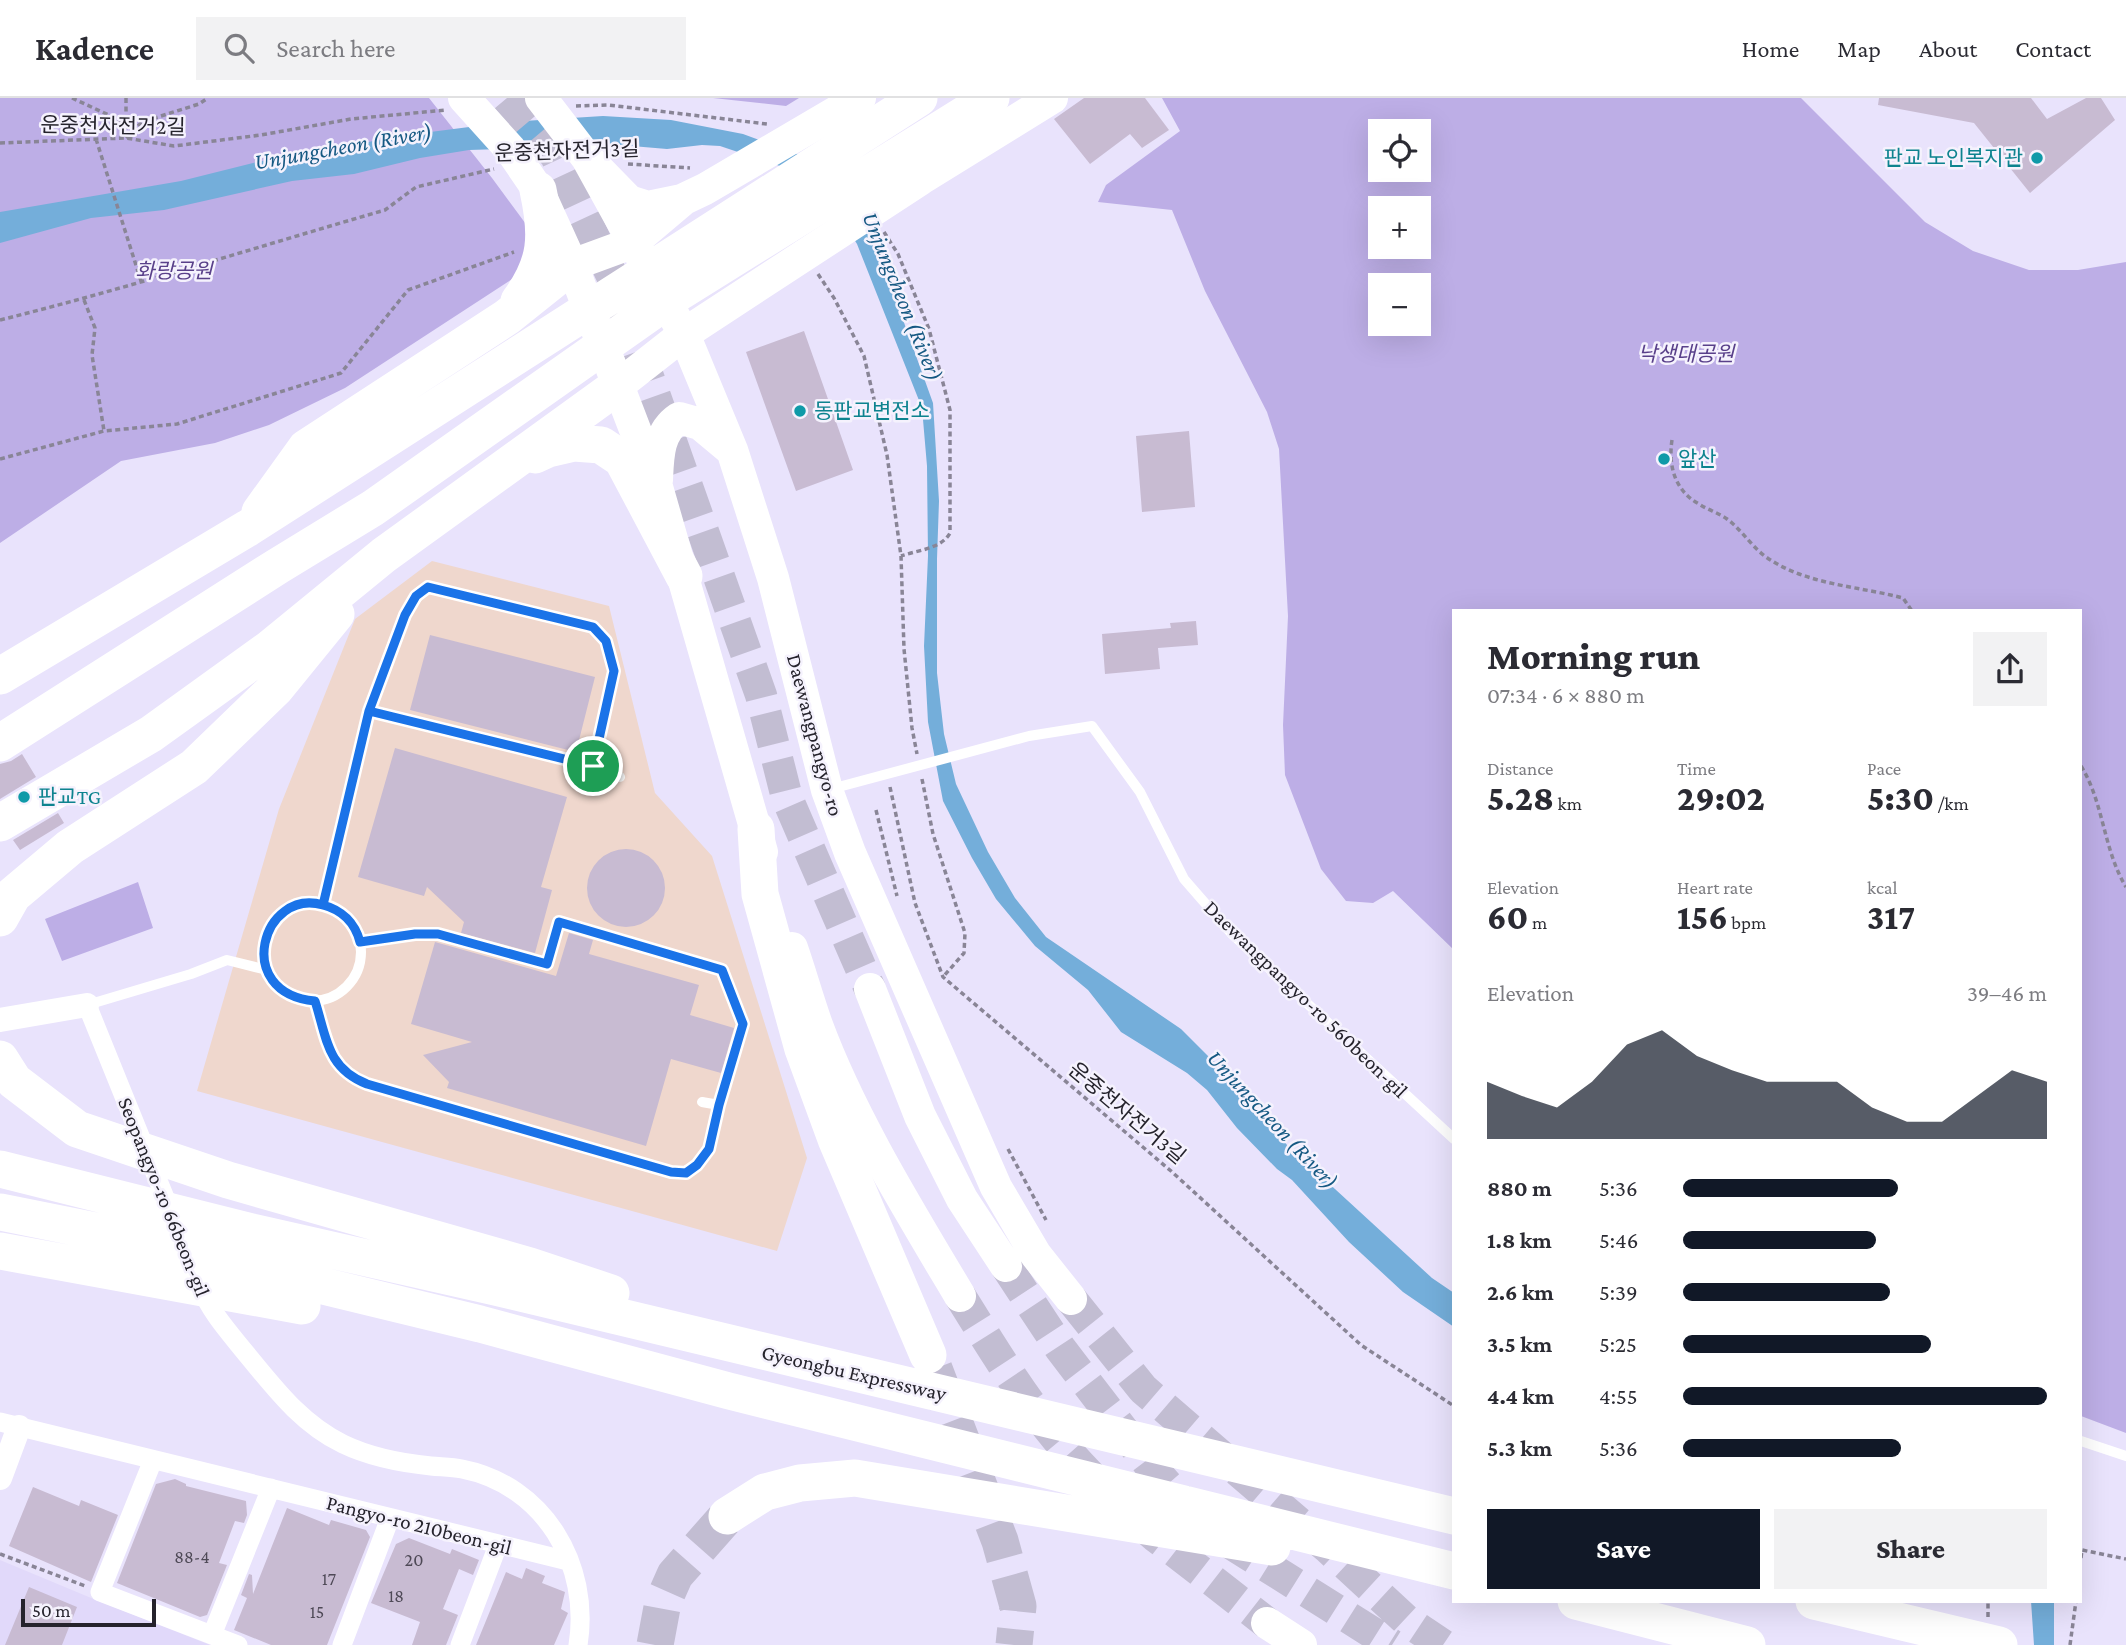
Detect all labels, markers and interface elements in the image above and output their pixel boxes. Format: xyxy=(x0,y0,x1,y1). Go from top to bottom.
search box xyxy=(196,17,686,80)
icon: search xyxy=(220,29,258,67)
text: Kadence xyxy=(35,30,154,67)
text: Search here xyxy=(276,34,395,63)
text: Home xyxy=(1742,35,1799,62)
text: Map xyxy=(1837,35,1881,62)
text: About xyxy=(1919,35,1977,62)
text: Contact xyxy=(2015,35,2091,62)
street label: 운중천자전거2길 xyxy=(40,113,186,139)
water label: Unjungcheon (River) xyxy=(252,118,434,175)
map controls xyxy=(1368,119,1431,336)
button: locate xyxy=(1368,119,1431,182)
street label: 운중천자전거3길 xyxy=(494,136,640,166)
place label: 판교 노인복지관 xyxy=(1884,146,2023,170)
marker: 판교 노인복지관 xyxy=(2029,150,2045,166)
button: + xyxy=(1368,196,1431,259)
water label: Unjungcheon (River) xyxy=(856,208,949,385)
park label: 화랑공원 xyxy=(135,259,214,283)
button: − xyxy=(1368,273,1431,336)
park label: 낙생대공원 xyxy=(1638,342,1736,366)
place label: 동판교변전소 xyxy=(814,399,930,423)
marker: 동판교변전소 xyxy=(792,403,808,419)
place label: 앞산 xyxy=(1678,447,1717,471)
marker: 앞산 xyxy=(1656,451,1672,467)
button: share xyxy=(1973,632,2047,706)
text: Morning run xyxy=(1487,635,1700,677)
street label: Daewangpangyo-ro xyxy=(782,651,848,819)
text: 07:34 · 6 × 880 m xyxy=(1487,682,1645,708)
pin xyxy=(563,736,623,796)
icon: arrive xyxy=(574,747,612,785)
text: Distance xyxy=(1487,758,1553,779)
text: Time xyxy=(1677,758,1716,779)
text: Pace xyxy=(1867,758,1901,779)
text: 5.28 xyxy=(1487,779,1554,818)
text: 29:02 xyxy=(1677,779,1765,818)
text: 5:30 xyxy=(1867,779,1934,818)
place label: 판교TG xyxy=(38,785,101,809)
marker: 판교TG xyxy=(16,789,32,805)
text: km xyxy=(1554,793,1582,814)
text: /km xyxy=(1934,793,1969,814)
text: Elevation xyxy=(1487,877,1559,898)
text: Heart rate xyxy=(1677,877,1753,898)
text: kcal xyxy=(1867,877,1898,898)
street label: Daewangpangyo-ro 560beon-gil xyxy=(1199,895,1413,1103)
text: 60 xyxy=(1487,898,1528,937)
text: 156 xyxy=(1677,898,1728,937)
text: 317 xyxy=(1867,898,1915,937)
text: m xyxy=(1528,912,1547,933)
text: bpm xyxy=(1728,912,1766,933)
text: Elevation xyxy=(1487,980,1574,1006)
text: 39–46 m xyxy=(1967,980,2047,1006)
water label: Unjungcheon (River) xyxy=(1201,1044,1344,1194)
street label: 운중천자전거3길 xyxy=(1064,1057,1190,1169)
street label: Seopangyo-ro 66beon-gil xyxy=(113,1094,215,1300)
text: 880 m xyxy=(1487,1175,1552,1201)
text: 5:36 xyxy=(1599,1175,1638,1201)
text: 1.8 km xyxy=(1487,1227,1552,1253)
text: 5:46 xyxy=(1599,1227,1639,1253)
text: 2.6 km xyxy=(1487,1279,1554,1305)
text: 5:39 xyxy=(1599,1279,1638,1305)
text: 3.5 km xyxy=(1487,1331,1552,1357)
text: 5:25 xyxy=(1599,1331,1637,1357)
street label: Gyeongbu Expressway xyxy=(759,1340,949,1406)
text: 4.4 km xyxy=(1487,1383,1554,1409)
text: 4:55 xyxy=(1599,1383,1637,1409)
text: 5.3 km xyxy=(1487,1435,1552,1461)
text: 5:36 xyxy=(1599,1435,1638,1461)
street label: Pangyo-ro 210beon-gil xyxy=(324,1490,514,1560)
button: Save xyxy=(1487,1509,1760,1589)
button: Share xyxy=(1774,1509,2047,1589)
house number: 88-4 xyxy=(174,1547,210,1567)
house number: 20 xyxy=(405,1550,423,1570)
house number: 17 xyxy=(322,1569,336,1589)
house number: 18 xyxy=(388,1586,404,1606)
scale bar xyxy=(21,1596,156,1628)
text: 50 m xyxy=(32,1600,71,1621)
house number: 15 xyxy=(310,1602,324,1622)

